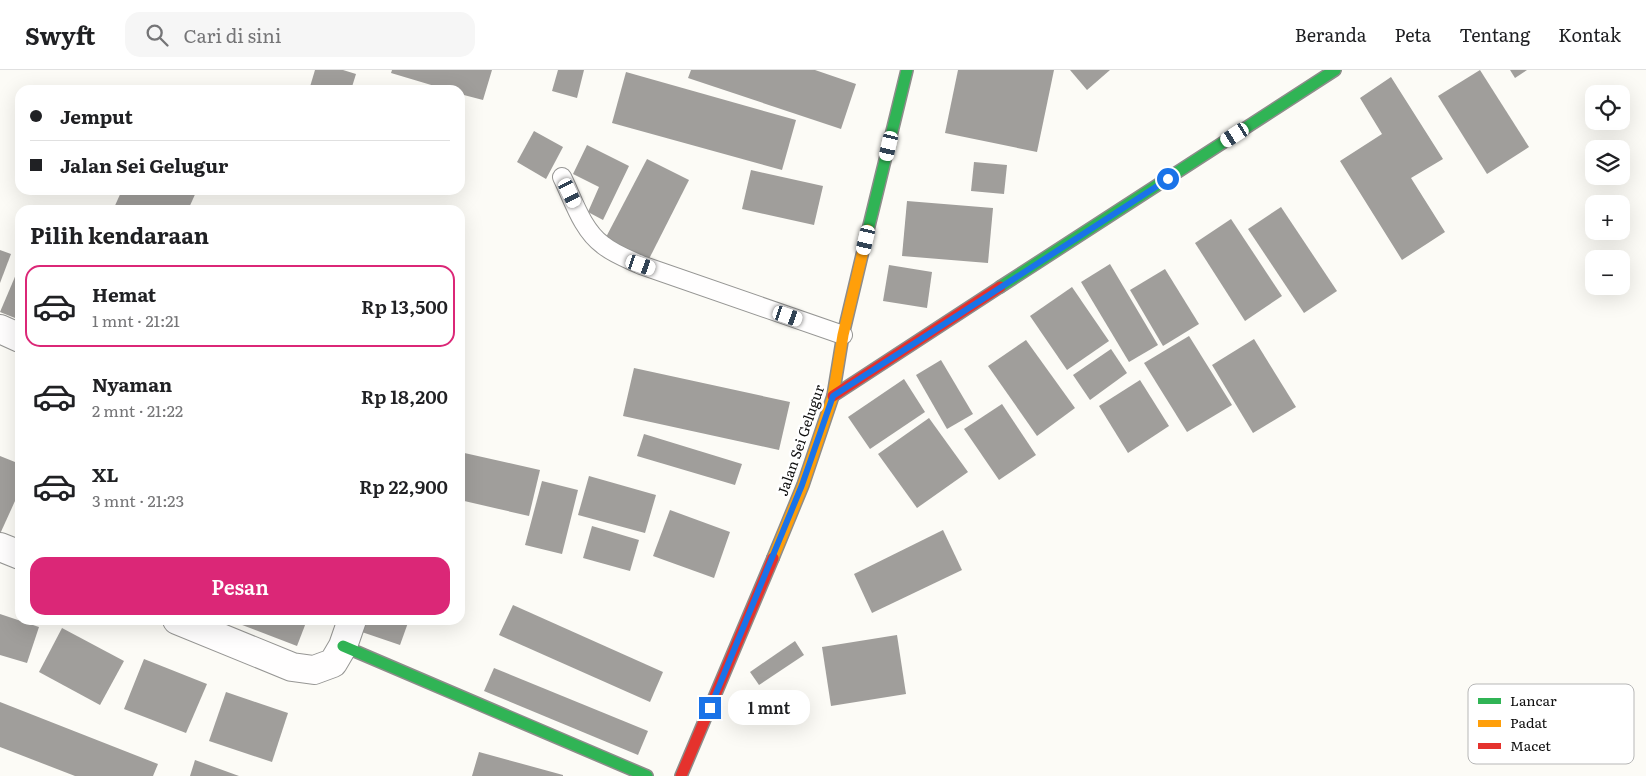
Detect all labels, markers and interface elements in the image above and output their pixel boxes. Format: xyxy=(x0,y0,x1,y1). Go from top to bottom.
search box xyxy=(125,12,475,57)
text: Swyft xyxy=(25,17,95,52)
icon: search xyxy=(143,21,171,49)
text: Cari di sini xyxy=(183,21,281,49)
text: Beranda xyxy=(1295,21,1366,48)
text: Peta xyxy=(1394,21,1431,48)
text: Tentang xyxy=(1459,21,1530,48)
text: Kontak xyxy=(1558,21,1621,48)
map controls xyxy=(1585,85,1630,295)
button: locate xyxy=(1585,85,1630,130)
text: Jemput xyxy=(60,102,133,130)
car xyxy=(1218,121,1251,149)
car xyxy=(878,130,899,162)
button: layers xyxy=(1585,140,1630,185)
text: Jalan Sei Gelugur xyxy=(60,151,228,179)
route start xyxy=(1157,168,1179,190)
car xyxy=(556,176,583,210)
button: + xyxy=(1585,195,1630,240)
text: Pilih kendaraan xyxy=(30,218,209,251)
car xyxy=(855,224,876,256)
button: − xyxy=(1585,250,1630,295)
car xyxy=(624,253,657,277)
text: Hemat xyxy=(92,280,156,308)
icon: car xyxy=(32,284,77,329)
text: Rp 13,500 xyxy=(361,292,448,320)
car xyxy=(771,304,804,328)
text: 1 mnt · 21:21 xyxy=(92,308,180,332)
text: Nyaman xyxy=(92,370,172,398)
icon: car xyxy=(32,374,77,419)
street label: Jalan Sei Gelugur xyxy=(772,381,829,498)
text: Rp 18,200 xyxy=(361,382,448,410)
text: 2 mnt · 21:22 xyxy=(92,398,183,422)
text: XL xyxy=(92,460,119,488)
icon: car xyxy=(32,464,77,509)
text: Rp 22,900 xyxy=(359,472,448,500)
text: 3 mnt · 21:23 xyxy=(92,488,184,512)
button: Pesan xyxy=(30,557,450,615)
legend xyxy=(1468,684,1634,764)
callout: 1 mnt xyxy=(728,690,810,726)
text: Lancar xyxy=(1510,690,1557,710)
text: 1 mnt xyxy=(748,695,790,719)
route end xyxy=(699,697,721,719)
text: Padat xyxy=(1510,712,1548,732)
text: Macet xyxy=(1510,735,1551,755)

